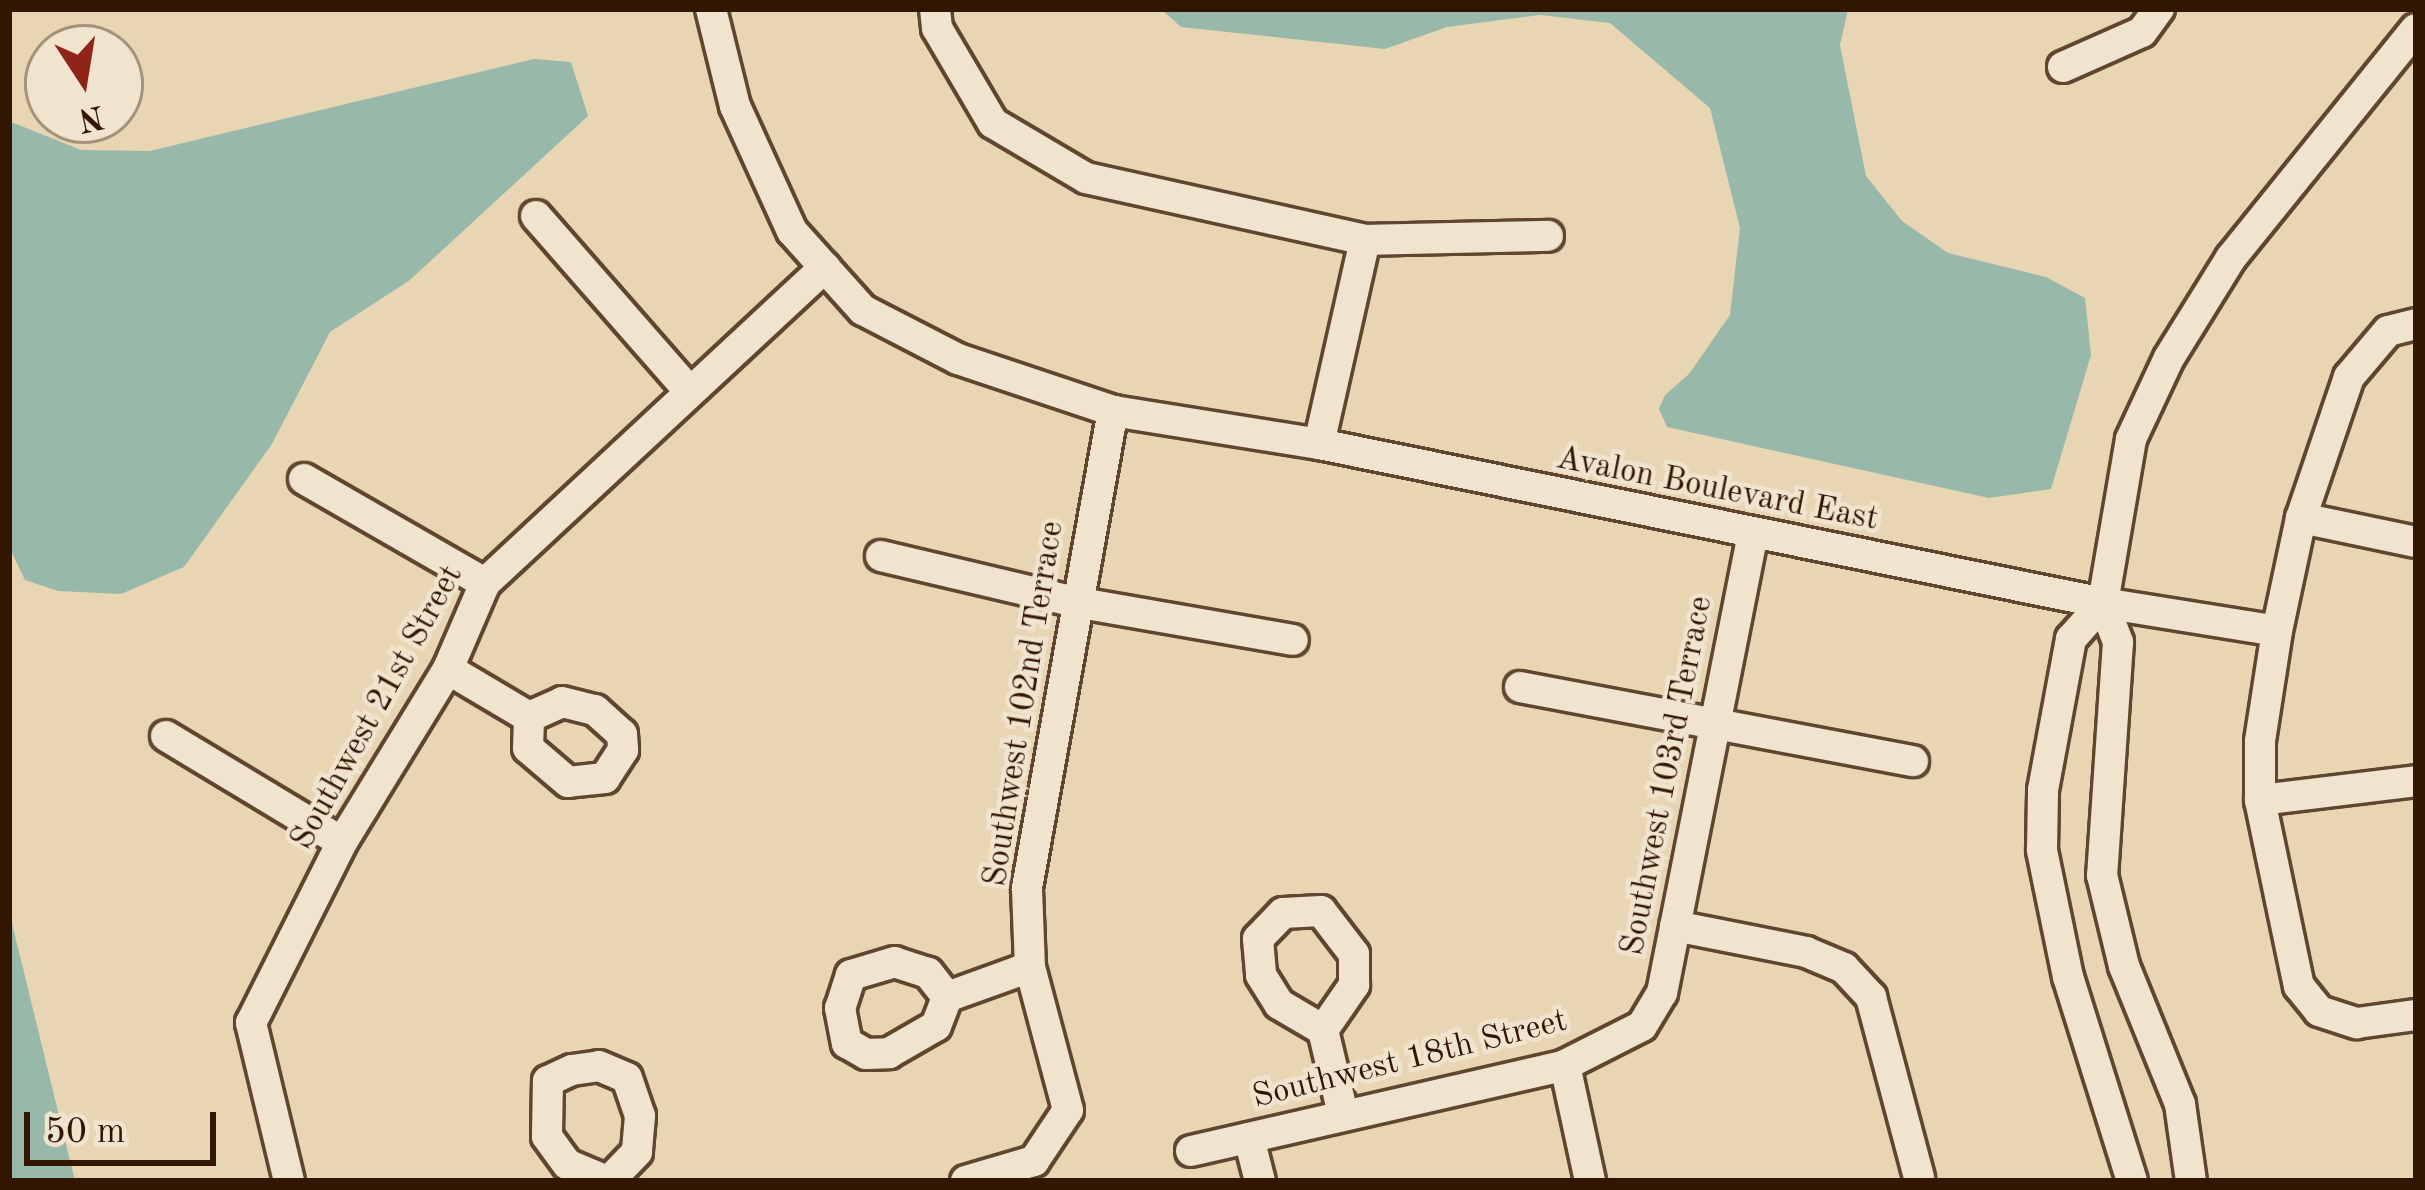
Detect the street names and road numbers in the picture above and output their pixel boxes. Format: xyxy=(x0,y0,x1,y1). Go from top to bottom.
street label: Avalon Boulevard East xyxy=(1553,439,1881,541)
street label: Southwest 102nd Terrace xyxy=(977,518,1073,890)
street label: Southwest 21st Street xyxy=(283,559,473,857)
street label: Southwest 103rd Terrace xyxy=(1614,593,1722,959)
street label: Southwest 18th Street xyxy=(1249,1002,1571,1118)

